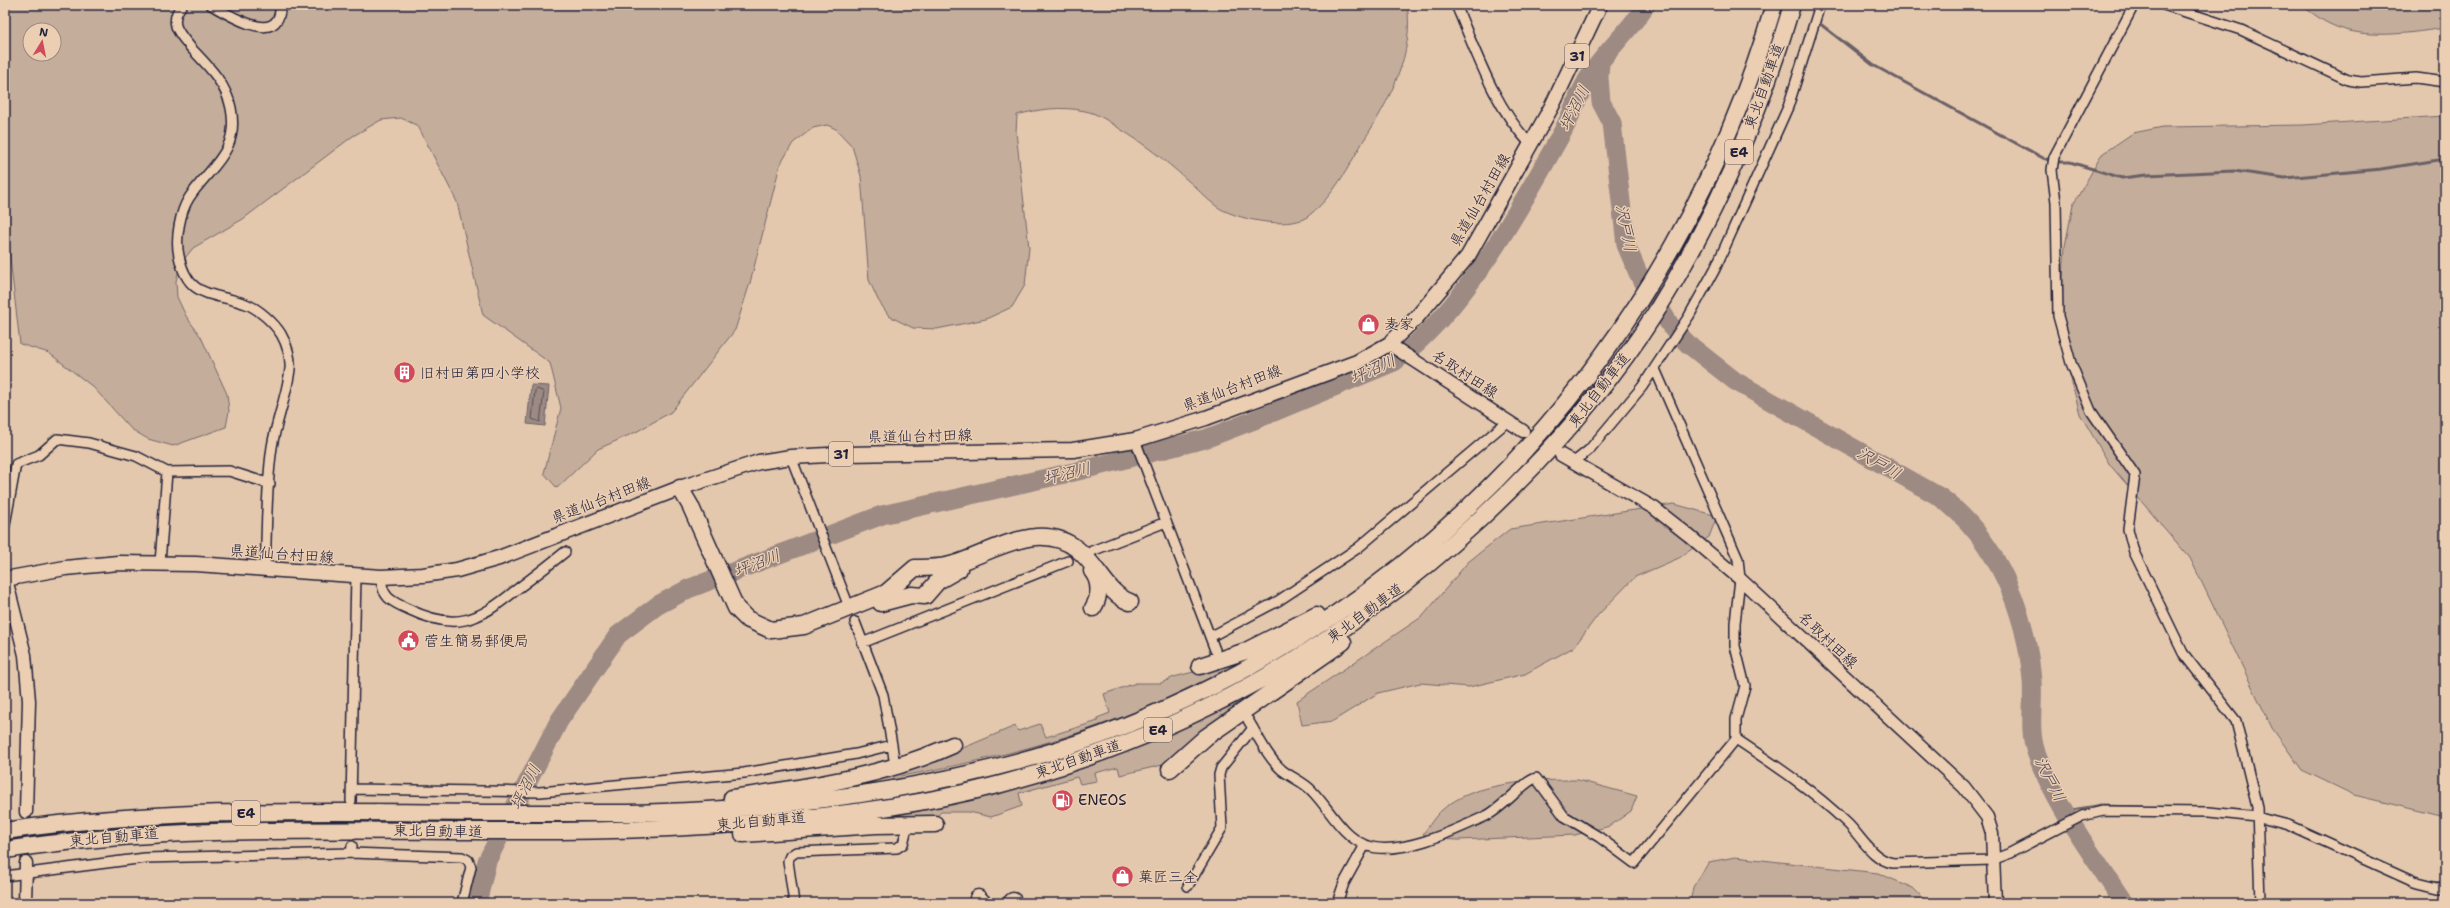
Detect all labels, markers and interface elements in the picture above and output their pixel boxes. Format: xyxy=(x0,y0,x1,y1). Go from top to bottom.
north arrow xyxy=(22,22,62,62)
text: N xyxy=(38,25,50,41)
street label: 東北自動車道 xyxy=(1739,40,1789,132)
road number: 31 xyxy=(1565,44,1589,68)
water label: 坪沼川 xyxy=(1554,82,1594,134)
road number: E4 xyxy=(1725,140,1753,164)
street label: 県道仙台村田線 xyxy=(1445,150,1515,250)
water label: 沢戸川 xyxy=(1611,202,1641,254)
shop icon: 麦家 xyxy=(1356,311,1382,337)
place label: 麦家 xyxy=(1384,314,1414,334)
street label: 名取村田線 xyxy=(1428,345,1502,403)
street label: 東北自動車道 xyxy=(1563,348,1635,432)
water label: 坪沼川 xyxy=(1347,350,1399,388)
building icon: 旧村田第四小学校 xyxy=(391,360,417,386)
street label: 県道仙台村田線 xyxy=(1179,360,1285,416)
place label: 旧村田第四小学校 xyxy=(420,363,540,383)
street label: 県道仙台村田線 xyxy=(867,425,973,447)
road number: 31 xyxy=(829,442,853,466)
water label: 沢戸川 xyxy=(1853,442,1905,484)
water label: 坪沼川 xyxy=(1041,457,1093,489)
street label: 県道仙台村田線 xyxy=(548,472,654,528)
street label: 県道仙台村田線 xyxy=(229,540,335,568)
water label: 坪沼川 xyxy=(731,545,783,581)
street label: 東北自動車道 xyxy=(1323,578,1407,648)
street label: 名取村田線 xyxy=(1794,607,1862,673)
public building icon: 菅生簡易郵便局 xyxy=(395,628,421,654)
place label: 菅生簡易郵便局 xyxy=(424,631,529,651)
road number: E4 xyxy=(1144,718,1172,742)
street label: 東北自動車道 xyxy=(1032,735,1124,783)
water label: 沢戸川 xyxy=(2030,753,2070,805)
water label: 坪沼川 xyxy=(505,761,545,813)
fuel station icon: ENEOS xyxy=(1049,787,1075,813)
place label: ENEOS xyxy=(1078,790,1126,810)
road number: E4 xyxy=(232,801,260,825)
street label: 東北自動車道 xyxy=(715,807,807,835)
street label: 東北自動車道 xyxy=(393,820,483,842)
street label: 東北自動車道 xyxy=(68,823,160,851)
shop icon: 菓匠三全 xyxy=(1109,864,1135,890)
place label: 菓匠三全 xyxy=(1138,867,1198,887)

